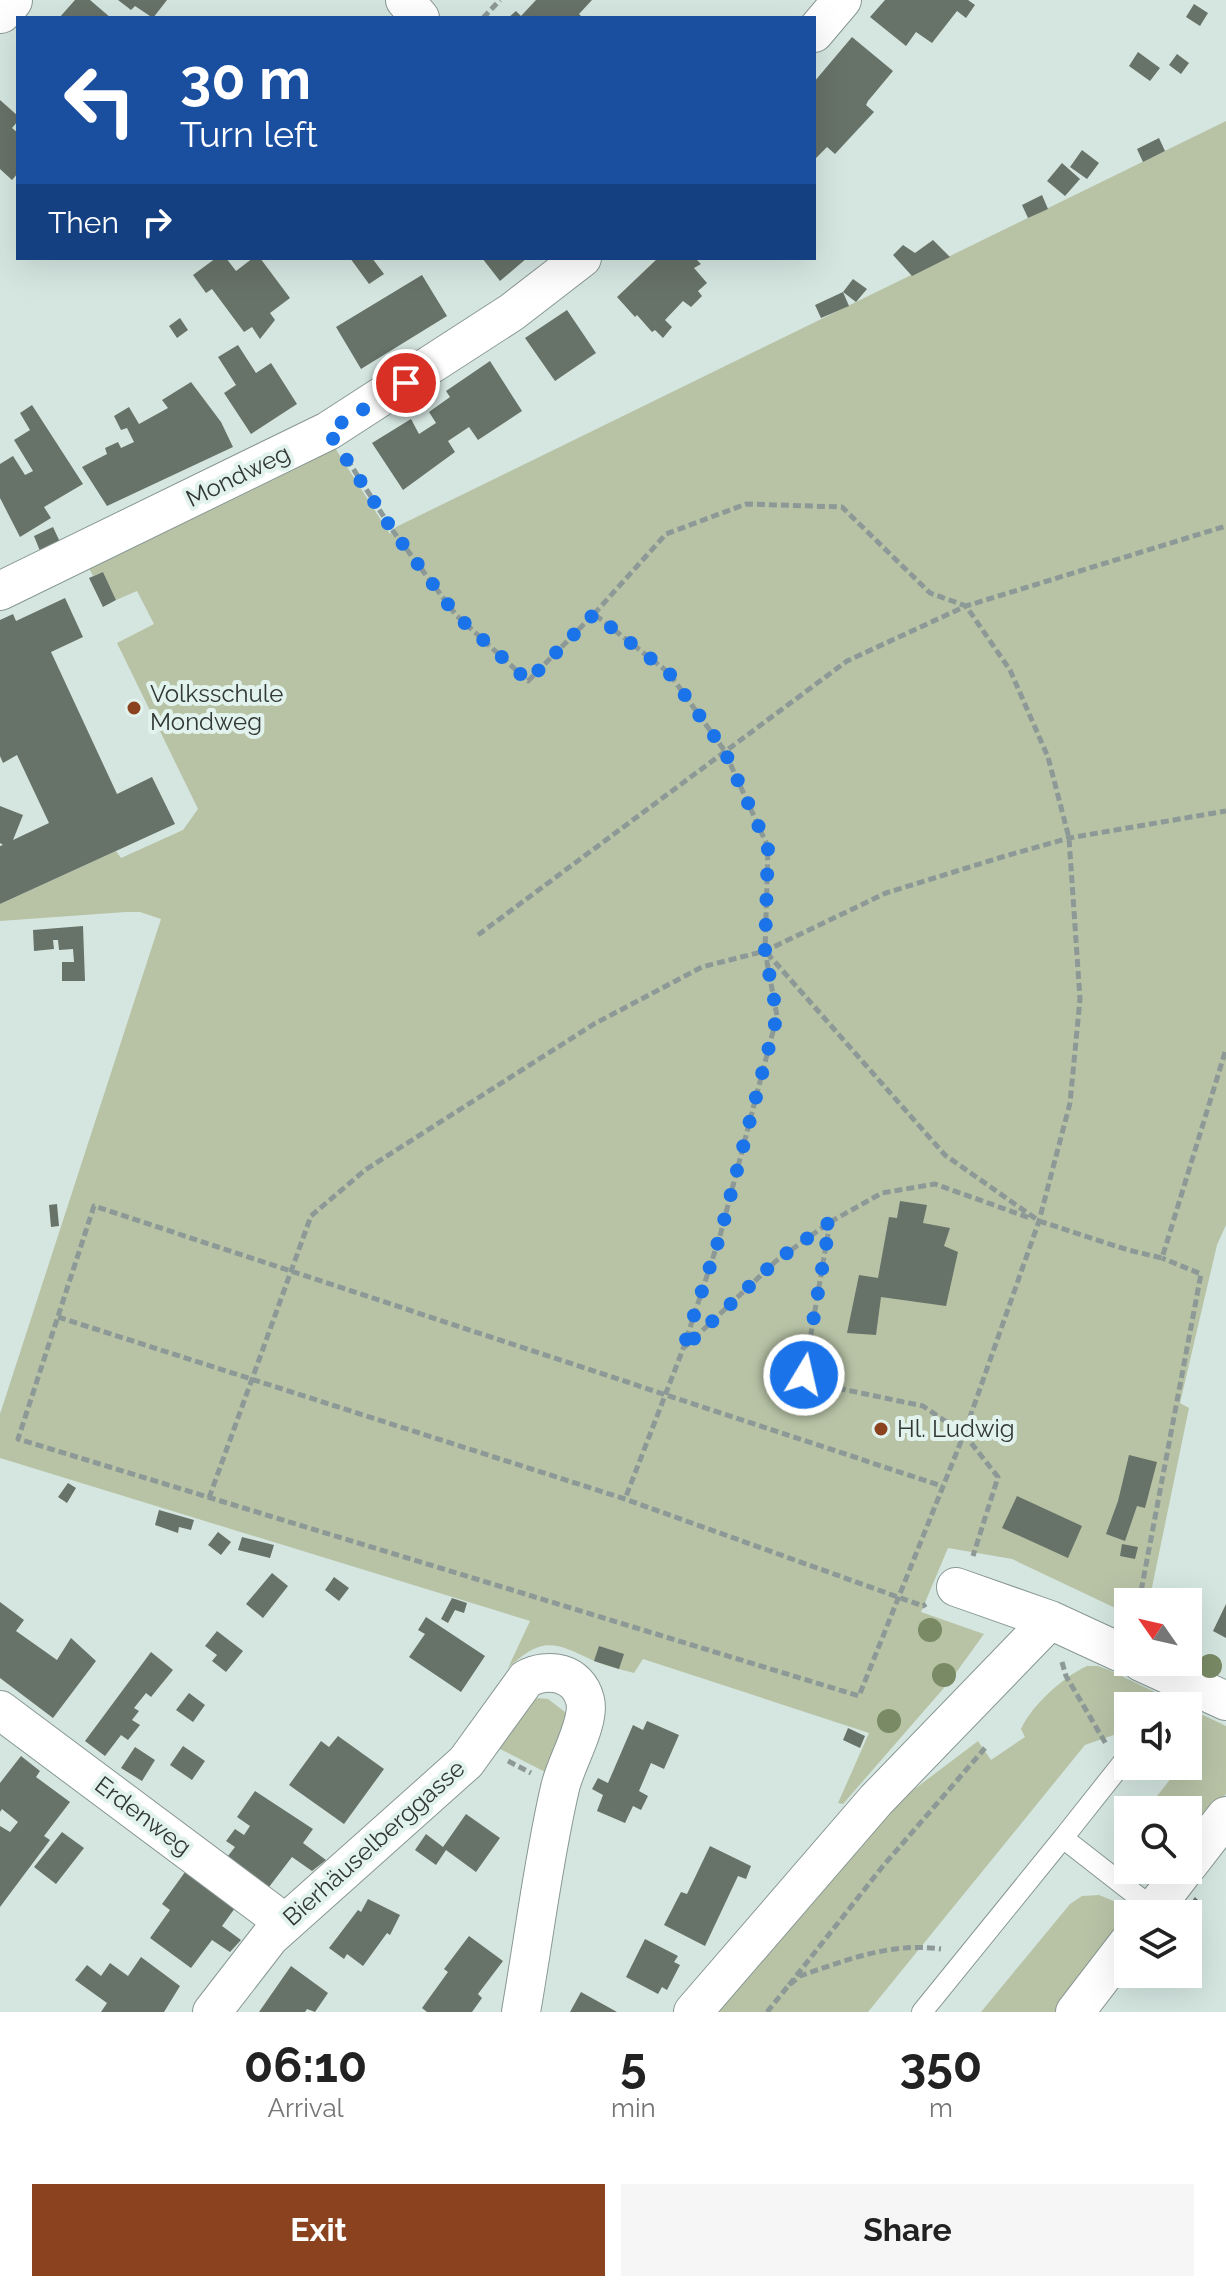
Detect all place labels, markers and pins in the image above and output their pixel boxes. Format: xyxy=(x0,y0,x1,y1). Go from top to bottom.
pin xyxy=(372,349,440,417)
place label: Volksschule Mondweg xyxy=(150,679,283,736)
marker: Volksschule Mondweg xyxy=(125,699,143,717)
place label: Hl. Ludwig xyxy=(897,1414,1015,1443)
marker: Hl. Ludwig xyxy=(872,1420,890,1438)

